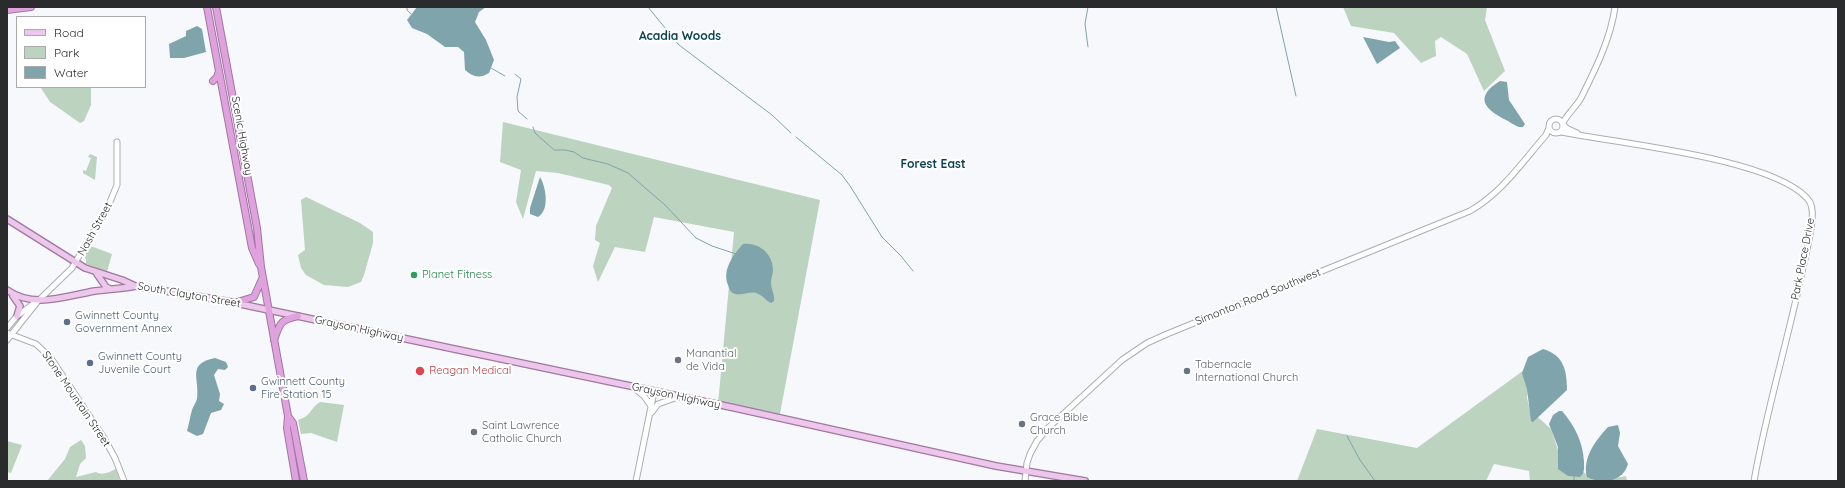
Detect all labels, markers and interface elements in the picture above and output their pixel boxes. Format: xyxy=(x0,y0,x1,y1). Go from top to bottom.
legend xyxy=(16,16,146,88)
text: Road xyxy=(54,25,84,40)
district label: Acadia Woods xyxy=(639,29,721,43)
text: Park xyxy=(54,45,79,60)
text: Water xyxy=(54,65,88,80)
street label: Scenic Highway xyxy=(229,95,255,177)
district label: Forest East xyxy=(900,157,966,171)
street label: Nash Street xyxy=(75,200,115,258)
street label: Park Place Drive xyxy=(1789,217,1817,301)
street label: Simonton Road Southwest xyxy=(1193,266,1323,328)
place label: Planet Fitness xyxy=(422,268,492,282)
marker: Planet Fitness xyxy=(409,270,419,280)
street label: South Clayton Street xyxy=(136,279,242,311)
place label: Gwinnett County Government Annex xyxy=(75,309,172,335)
street label: Grayson Highway xyxy=(313,313,405,345)
marker: Gwinnett County Government Annex xyxy=(62,317,72,327)
place label: Manantial de Vida xyxy=(686,347,736,373)
street label: Stone Mountain Street xyxy=(39,349,113,449)
place label: Gwinnett County Juvenile Court xyxy=(98,350,182,376)
marker: Manantial de Vida xyxy=(673,355,683,365)
marker: Gwinnett County Juvenile Court xyxy=(85,358,95,368)
place label: Tabernacle International Church xyxy=(1195,358,1298,384)
place label: Reagan Medical xyxy=(429,364,511,378)
marker: Reagan Medical xyxy=(414,365,426,377)
marker: Tabernacle International Church xyxy=(1182,366,1192,376)
place label: Gwinnett County Fire Station 15 xyxy=(261,375,345,401)
street label: Grayson Highway xyxy=(630,380,722,412)
marker: Gwinnett County Fire Station 15 xyxy=(248,383,258,393)
place label: Grace Bible Church xyxy=(1030,411,1088,437)
place label: Saint Lawrence Catholic Church xyxy=(482,419,562,445)
marker: Grace Bible Church xyxy=(1017,419,1027,429)
marker: Saint Lawrence Catholic Church xyxy=(469,427,479,437)

